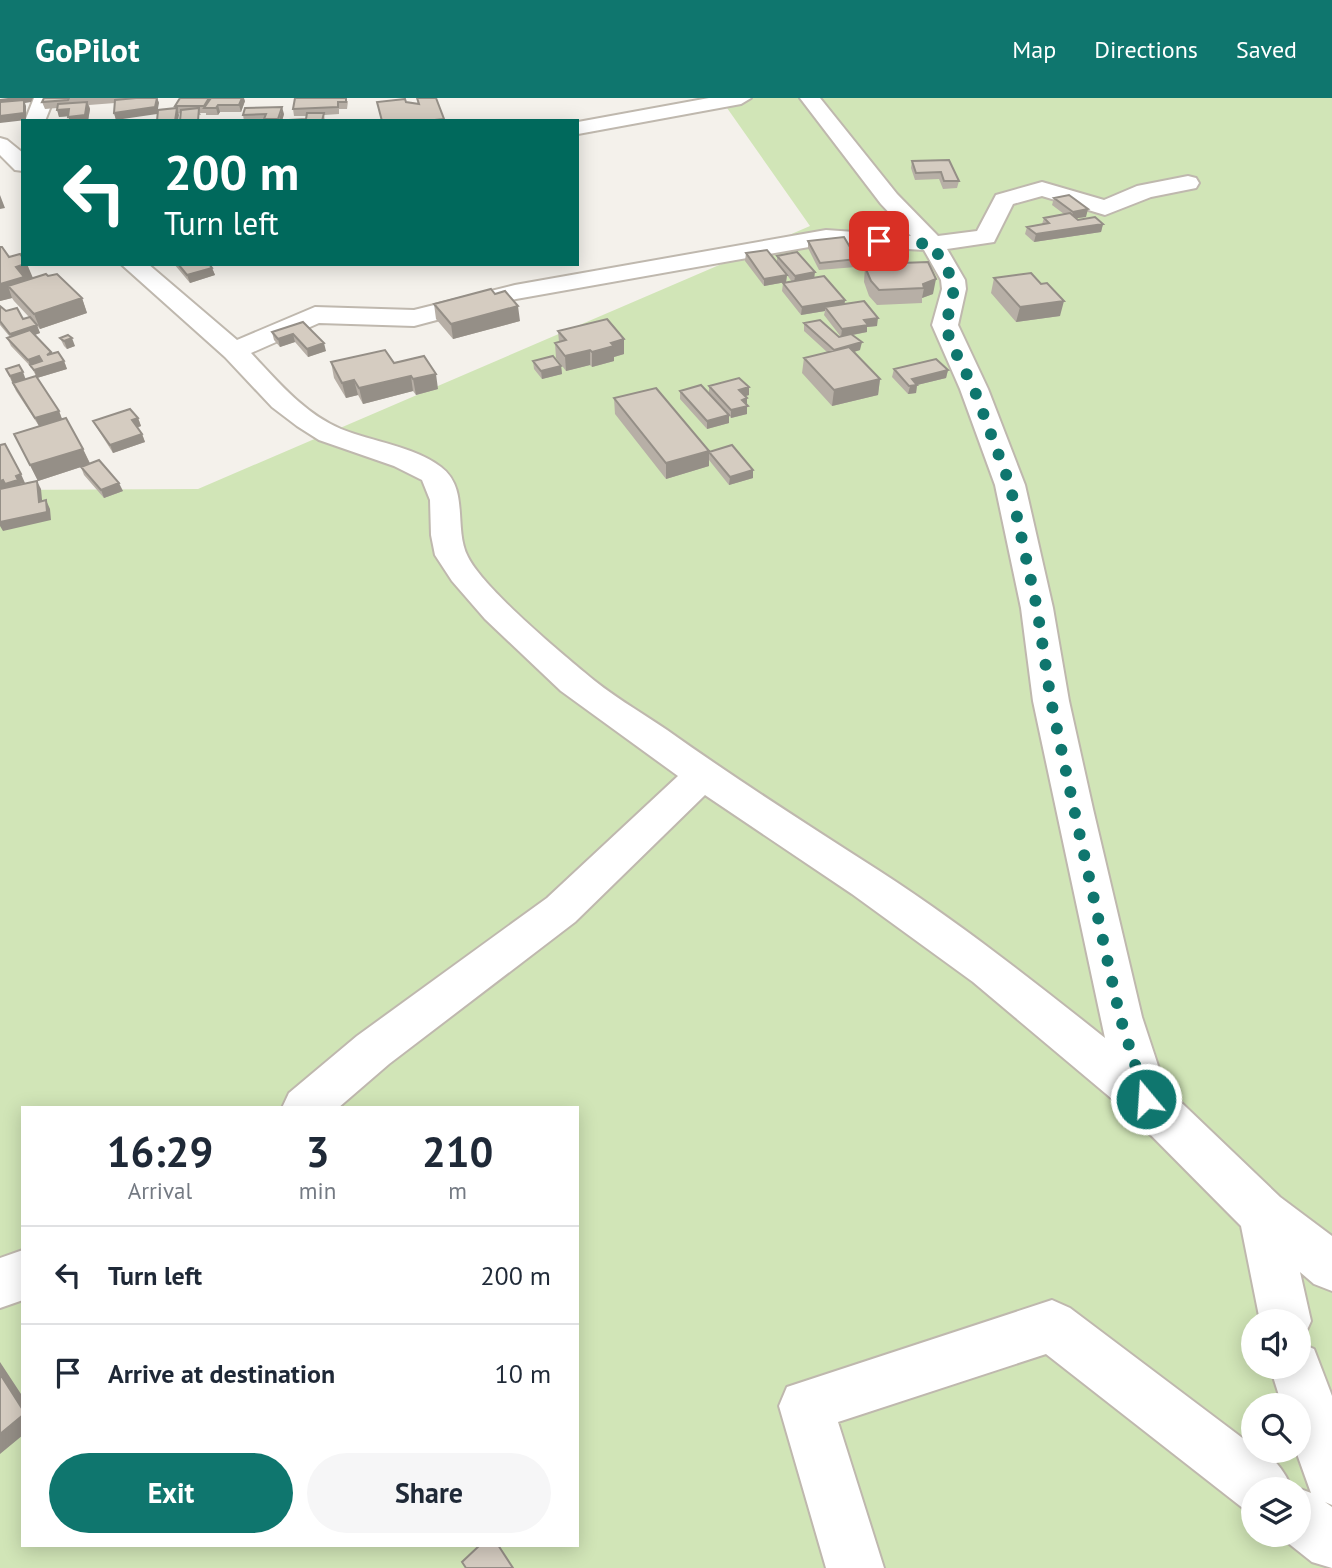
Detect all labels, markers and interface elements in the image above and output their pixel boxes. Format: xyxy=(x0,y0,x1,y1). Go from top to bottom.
text: GoPilot xyxy=(35,28,140,71)
text: Map xyxy=(1012,34,1056,65)
text: Directions xyxy=(1094,34,1198,65)
text: Saved xyxy=(1236,34,1297,65)
text: 200 m xyxy=(164,140,299,204)
icon: left xyxy=(49,147,140,238)
text: Turn left xyxy=(164,202,279,244)
pin xyxy=(849,211,909,271)
icon: arrive xyxy=(860,222,898,260)
position arrow xyxy=(1109,1062,1183,1136)
text: 16:29 xyxy=(107,1124,213,1179)
text: 3 xyxy=(306,1124,329,1179)
text: 210 xyxy=(422,1124,493,1179)
text: Arrival xyxy=(128,1176,192,1205)
text: min xyxy=(299,1176,336,1205)
text: m xyxy=(448,1176,467,1205)
icon: left xyxy=(49,1256,87,1294)
text: Turn left xyxy=(108,1259,202,1292)
text: 200 m xyxy=(480,1259,551,1292)
map controls xyxy=(1241,1309,1311,1547)
button: sound xyxy=(1241,1309,1311,1379)
icon: arrive xyxy=(49,1354,87,1392)
text: Arrive at destination xyxy=(108,1357,335,1390)
text: 10 m xyxy=(495,1357,551,1390)
button: search xyxy=(1241,1393,1311,1463)
button: Exit xyxy=(49,1453,293,1533)
button: Share xyxy=(307,1453,551,1533)
button: layers xyxy=(1241,1477,1311,1547)

